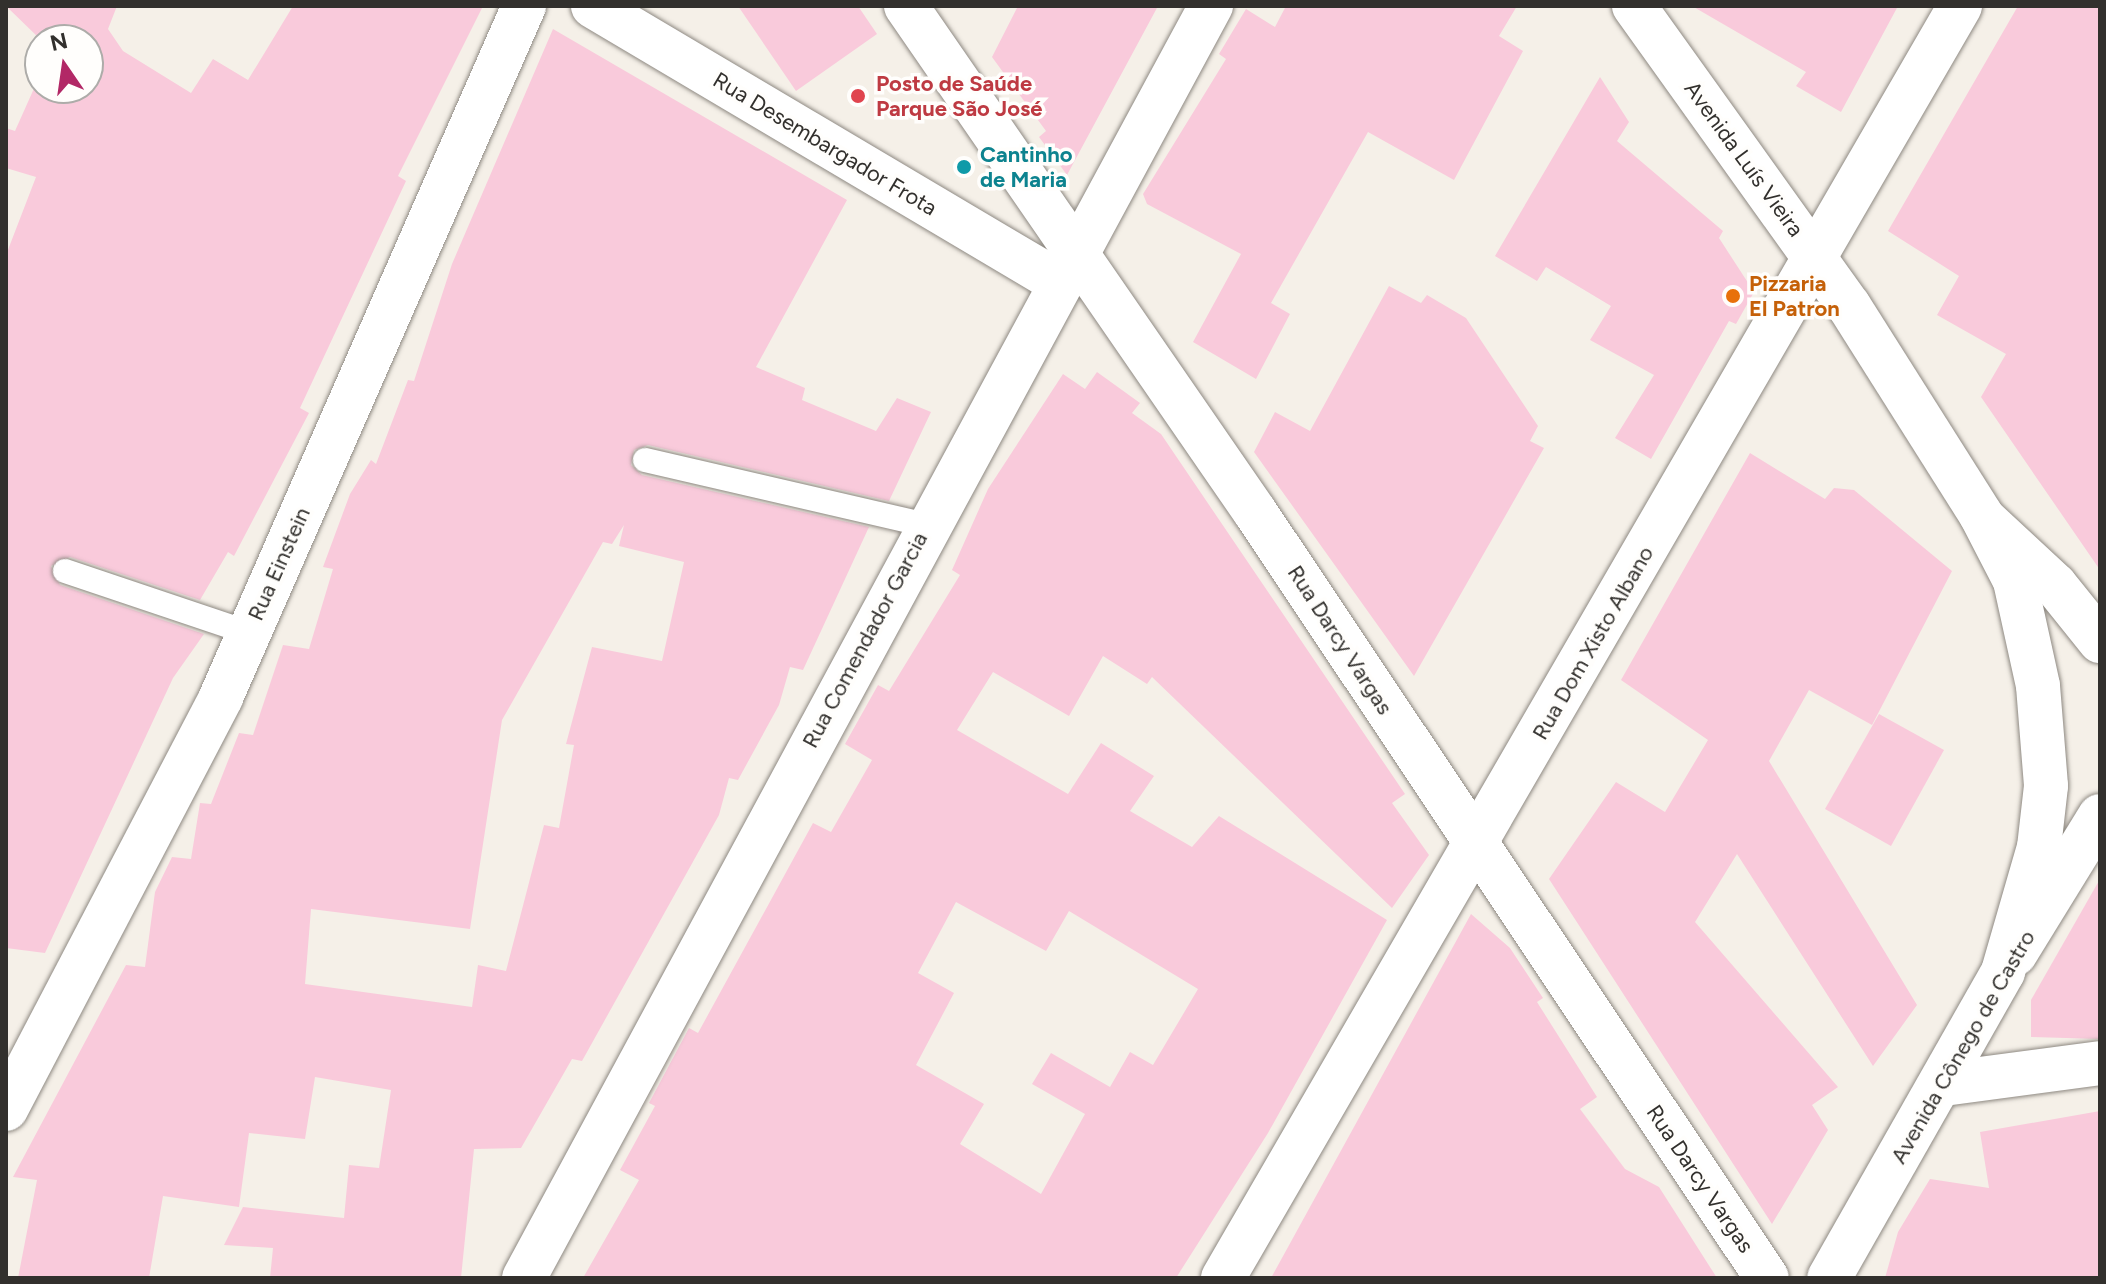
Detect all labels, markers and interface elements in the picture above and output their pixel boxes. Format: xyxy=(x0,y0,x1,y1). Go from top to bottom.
north arrow xyxy=(24,24,104,104)
text: N xyxy=(48,27,70,57)
street label: Rua Desembargador Frota xyxy=(708,67,942,221)
place label: Posto de Saúde Parque São José xyxy=(876,70,1042,122)
street label: Avenida Luís Vieira xyxy=(1679,76,1809,242)
marker: Posto de Saúde Parque São José xyxy=(847,85,869,107)
place label: Cantinho de Maria xyxy=(980,141,1073,192)
marker: Cantinho de Maria xyxy=(955,158,973,176)
place label: Pizzaria El Patron xyxy=(1749,270,1840,322)
marker: Pizzaria El Patron xyxy=(1724,287,1742,305)
street label: Rua Einstein xyxy=(242,503,316,625)
street label: Rua Comendador Garcia xyxy=(797,528,933,752)
street label: Rua Dom Xisto Albano xyxy=(1527,542,1659,744)
street label: Rua Darcy Vargas xyxy=(1282,560,1398,720)
street label: Avenida Cônego de Castro xyxy=(1885,926,2041,1168)
street label: Rua Darcy Vargas xyxy=(1641,1100,1759,1258)

